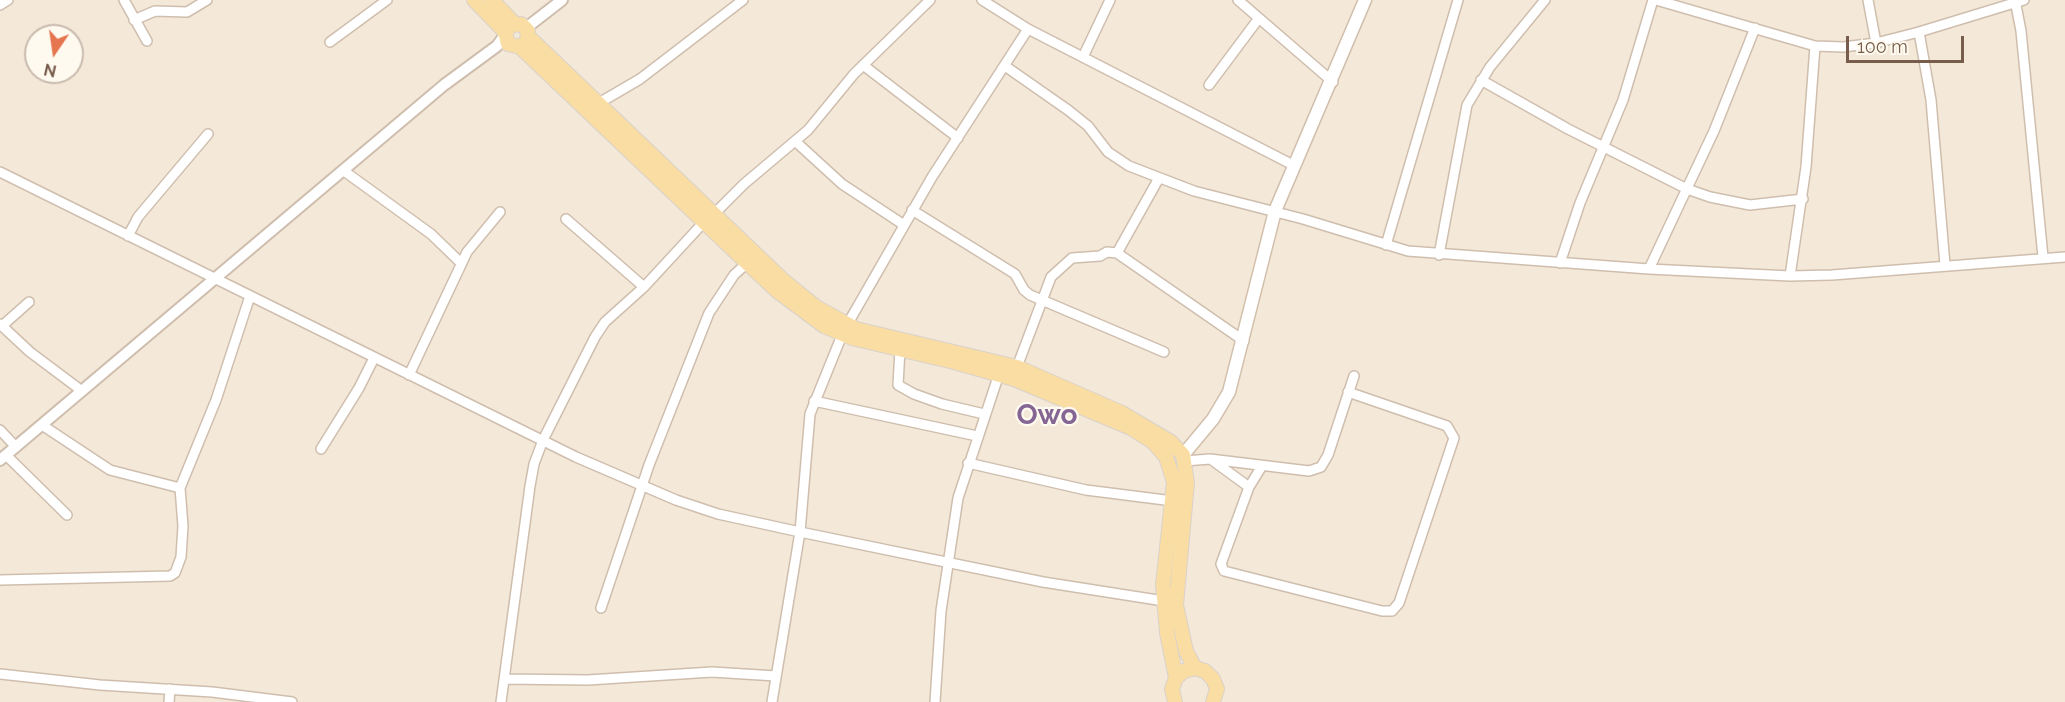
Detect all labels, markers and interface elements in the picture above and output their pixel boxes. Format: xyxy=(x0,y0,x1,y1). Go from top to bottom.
north arrow xyxy=(24,24,84,84)
scale bar xyxy=(1849,24,1968,62)
text: 100 m xyxy=(1857,36,1908,57)
text: N xyxy=(42,59,58,81)
district label: Owo xyxy=(1016,399,1078,433)

